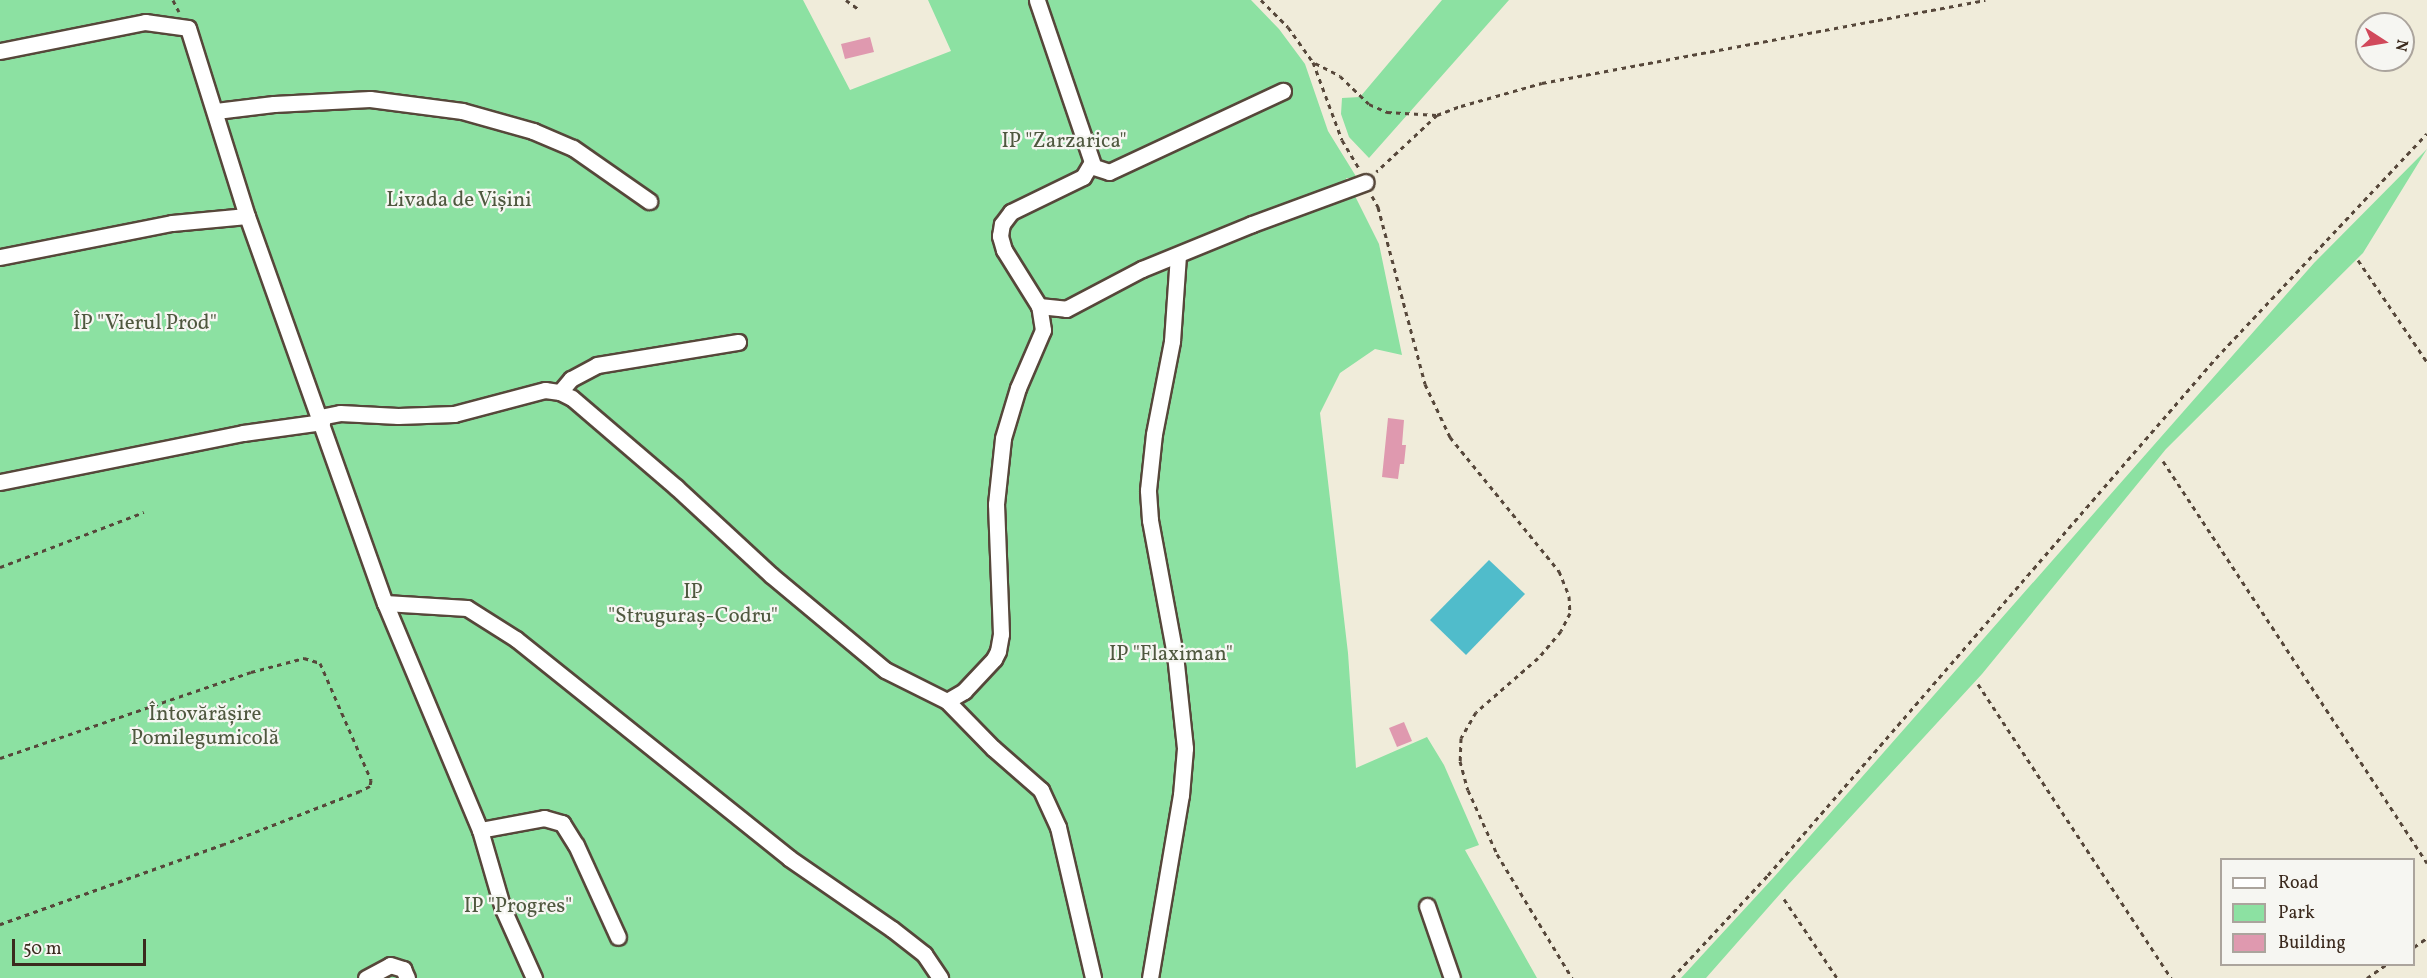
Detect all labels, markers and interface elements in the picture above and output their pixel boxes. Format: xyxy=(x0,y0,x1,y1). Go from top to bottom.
north arrow xyxy=(2355,12,2415,72)
text: N xyxy=(2389,37,2413,53)
park label: IP "Zarzarica" xyxy=(1001,129,1127,155)
park label: Livada de Vișini xyxy=(386,188,532,214)
park label: ÎP "Vierul Prod" xyxy=(73,311,217,337)
park label: IP "Struguraș-Codru" xyxy=(608,580,778,630)
park label: IP "Flaximan" xyxy=(1109,642,1233,668)
park label: Întovărășire Pomilegumicolă xyxy=(131,702,279,752)
legend xyxy=(2220,858,2415,966)
text: Road xyxy=(2278,871,2319,896)
park label: IP "Progres" xyxy=(464,894,572,920)
text: Park xyxy=(2278,901,2315,926)
scale bar xyxy=(15,927,148,965)
text: Building xyxy=(2278,931,2346,956)
text: 50 m xyxy=(23,937,62,962)

